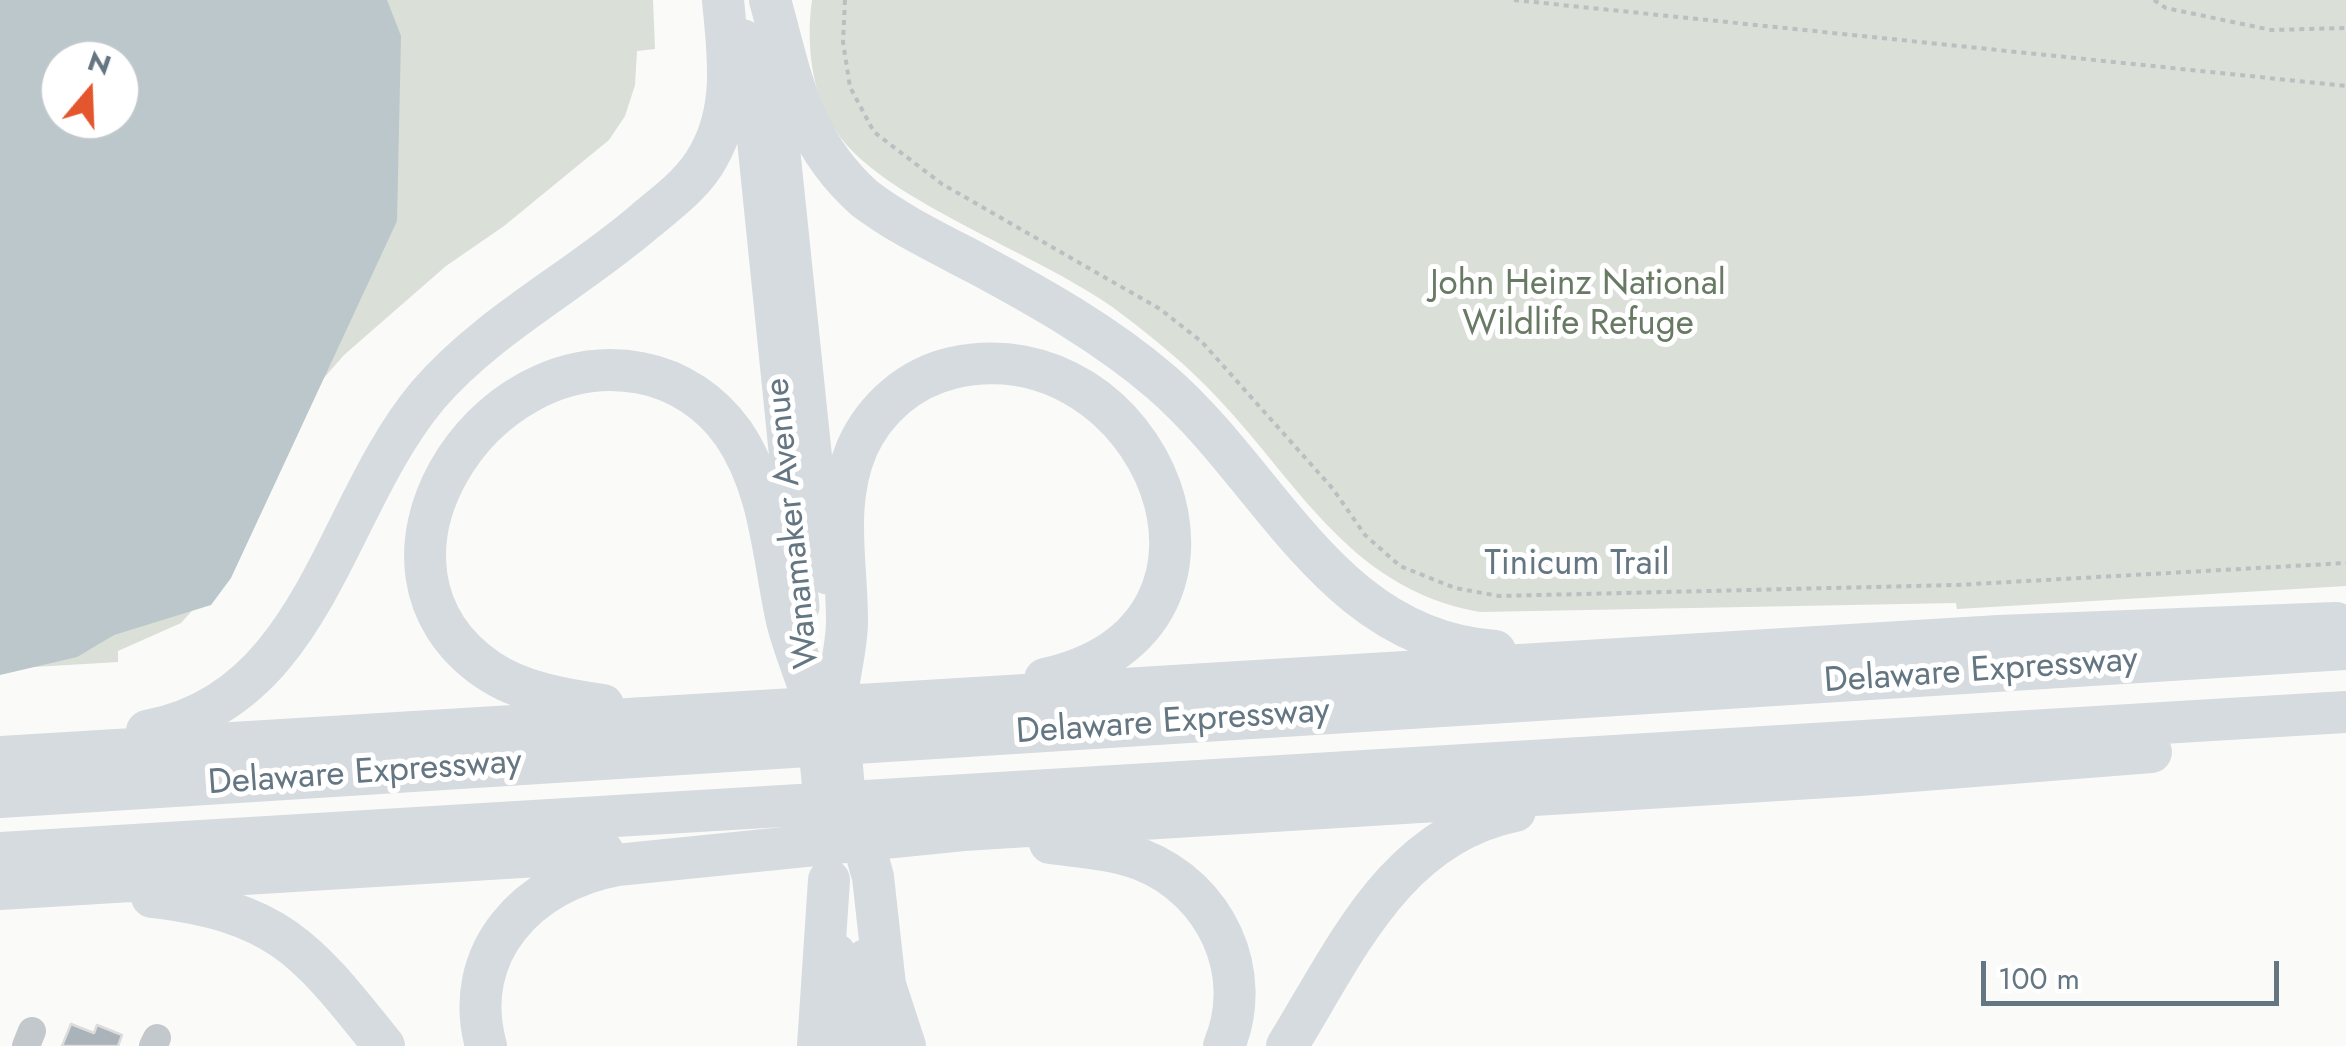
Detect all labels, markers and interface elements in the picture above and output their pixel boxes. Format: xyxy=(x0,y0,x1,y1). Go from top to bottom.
north arrow xyxy=(40,40,140,140)
text: N xyxy=(82,40,116,86)
park label: John Heinz National Wildlife Refuge xyxy=(1430,265,1726,347)
street label: Wanamaker Avenue xyxy=(758,376,830,670)
street label: Tinicum Trail xyxy=(1484,545,1670,587)
street label: Delaware Expressway xyxy=(1823,640,2139,704)
street label: Delaware Expressway xyxy=(1015,691,1331,755)
street label: Delaware Expressway xyxy=(207,742,523,806)
scale bar xyxy=(1986,941,2284,1003)
text: 100 m xyxy=(1998,957,2080,1000)

